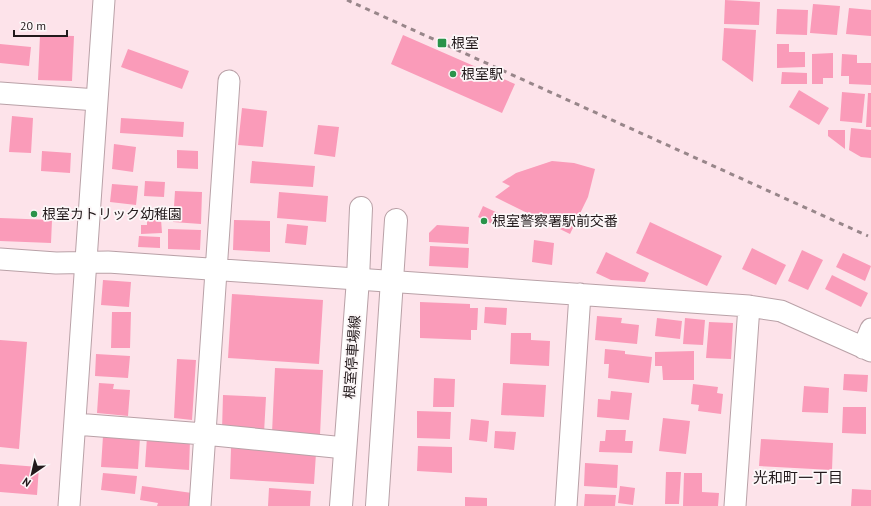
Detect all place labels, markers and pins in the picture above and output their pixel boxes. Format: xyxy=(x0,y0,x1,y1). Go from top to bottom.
place label: 根室 xyxy=(451,34,479,52)
marker: 根室 xyxy=(436,37,448,49)
place label: 根室駅 xyxy=(461,65,503,83)
marker: 根室駅 xyxy=(448,69,458,79)
place label: 根室カトリック幼稚園 xyxy=(42,205,182,223)
marker: 根室カトリック幼稚園 xyxy=(29,209,39,219)
place label: 根室警察署駅前交番 xyxy=(492,212,618,230)
marker: 根室警察署駅前交番 xyxy=(479,216,489,226)

